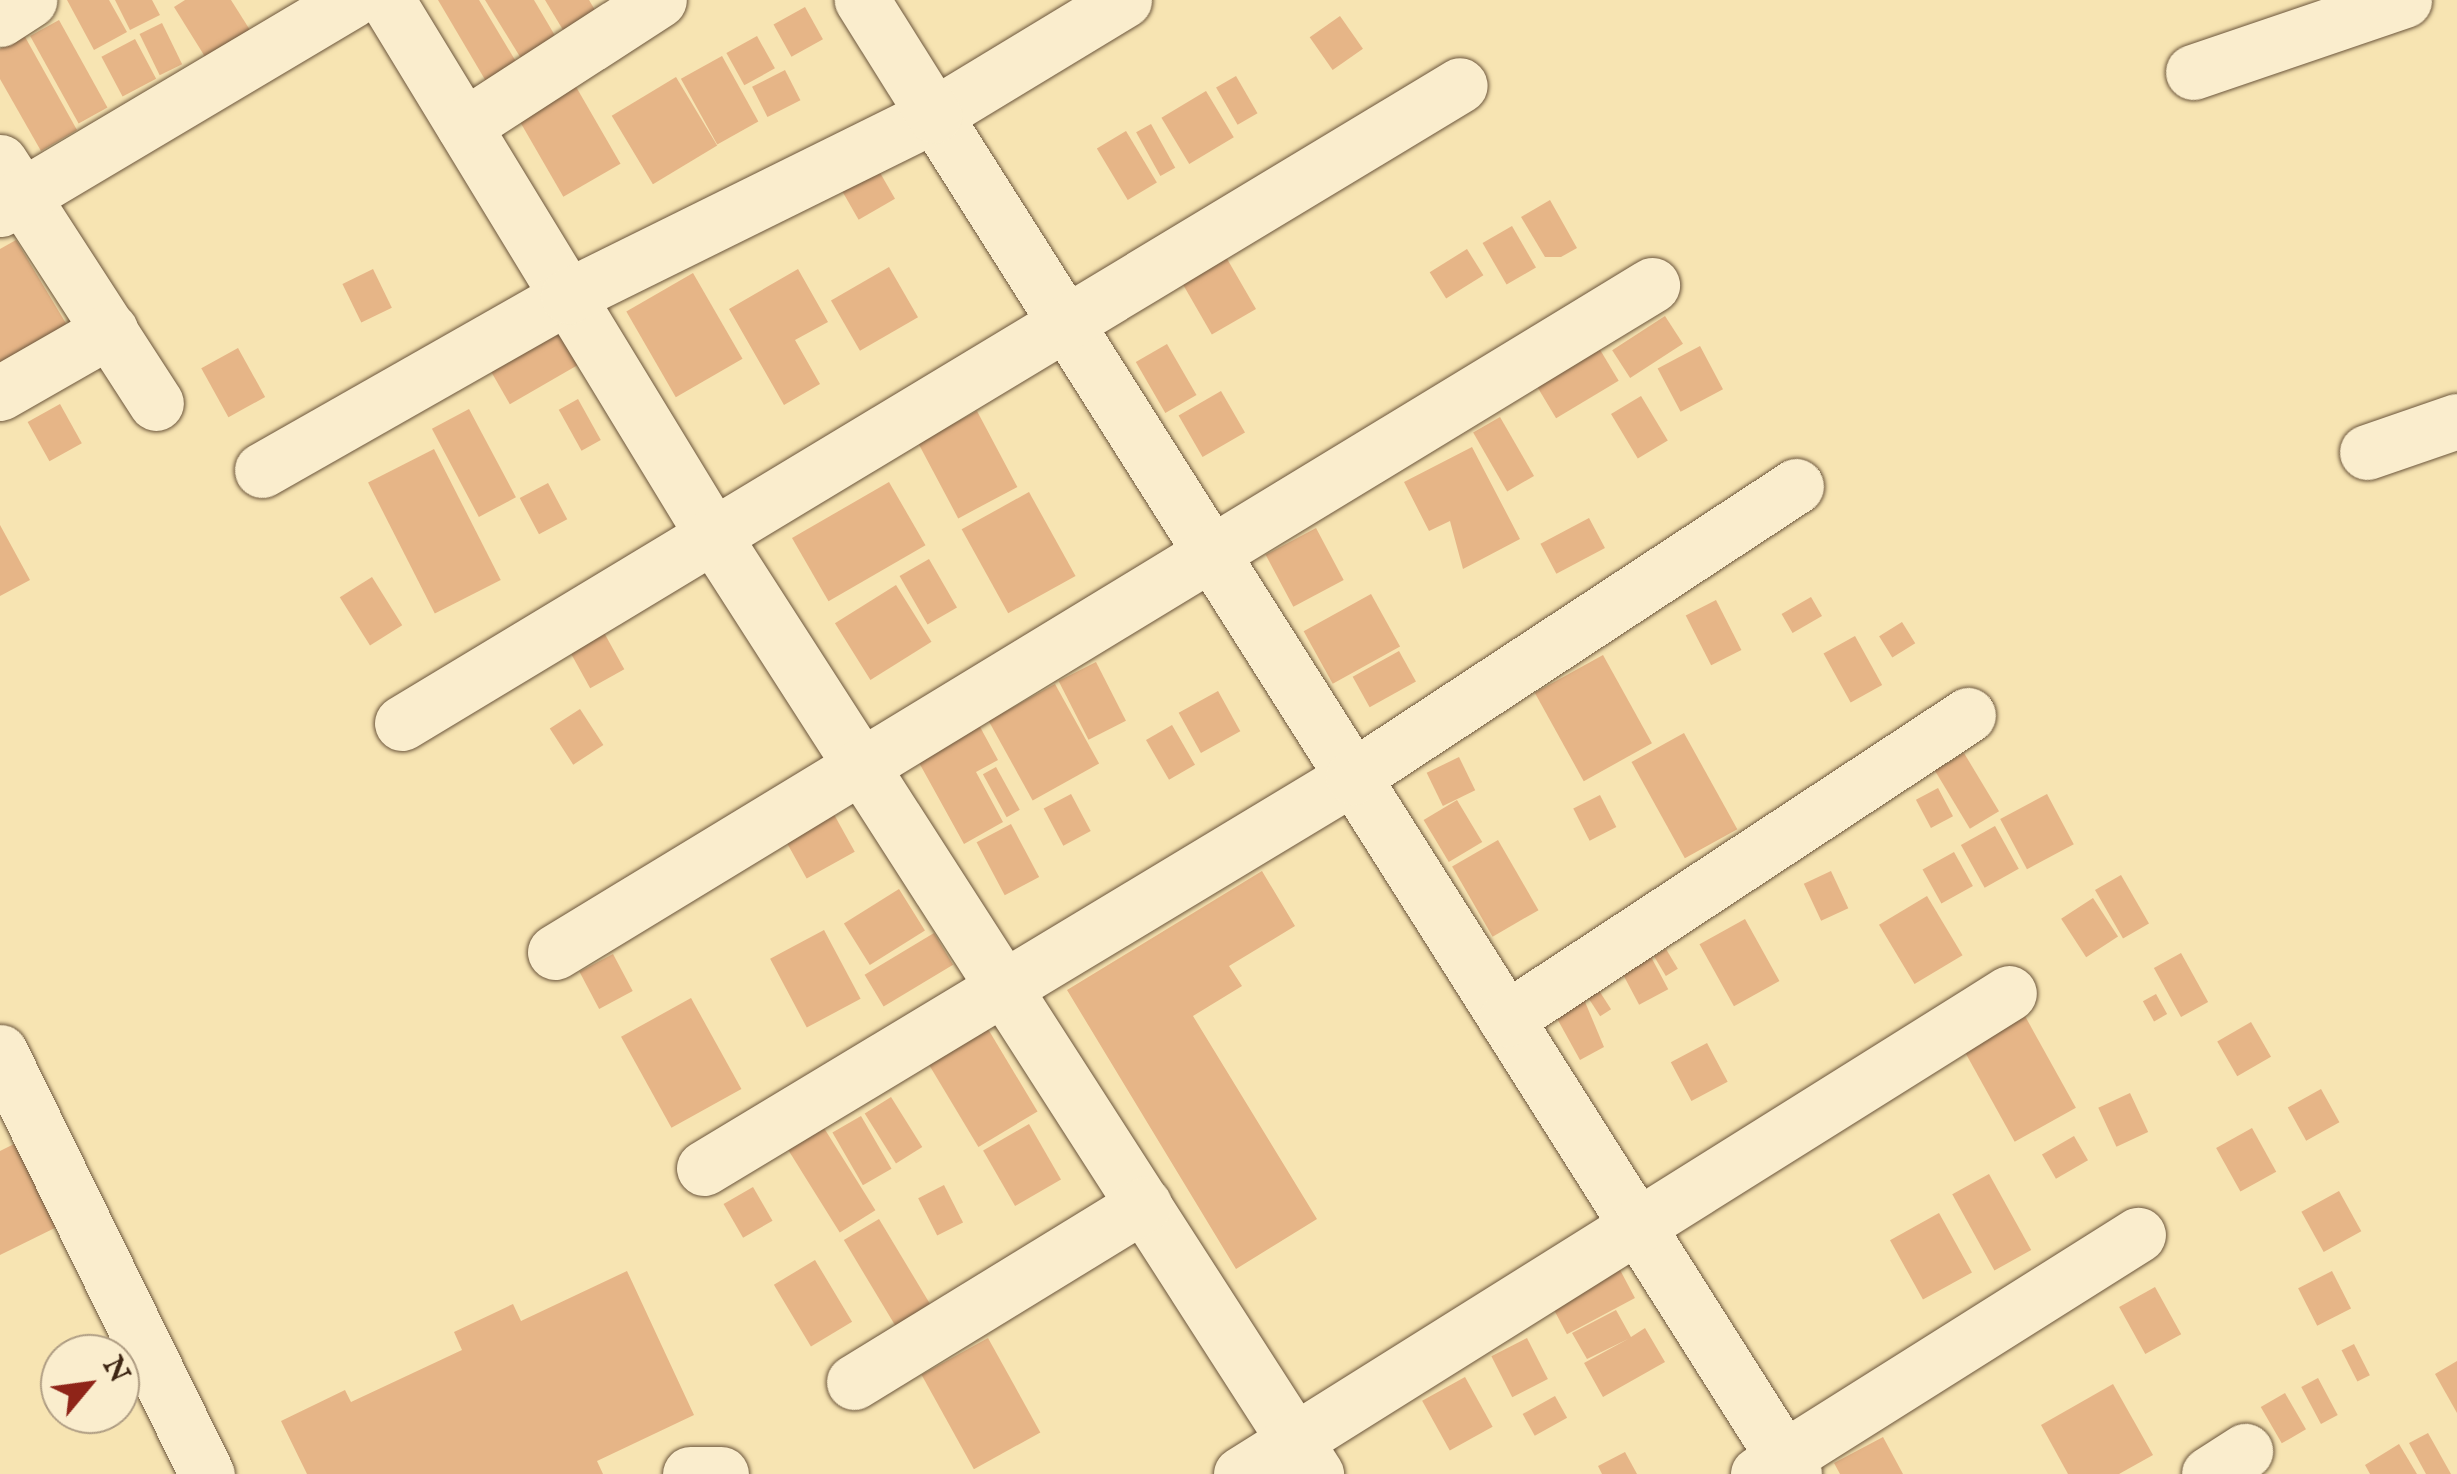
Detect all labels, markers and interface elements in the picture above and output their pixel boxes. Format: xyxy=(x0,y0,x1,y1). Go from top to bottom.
north arrow xyxy=(40,1334,140,1434)
text: N xyxy=(94,1351,136,1389)

